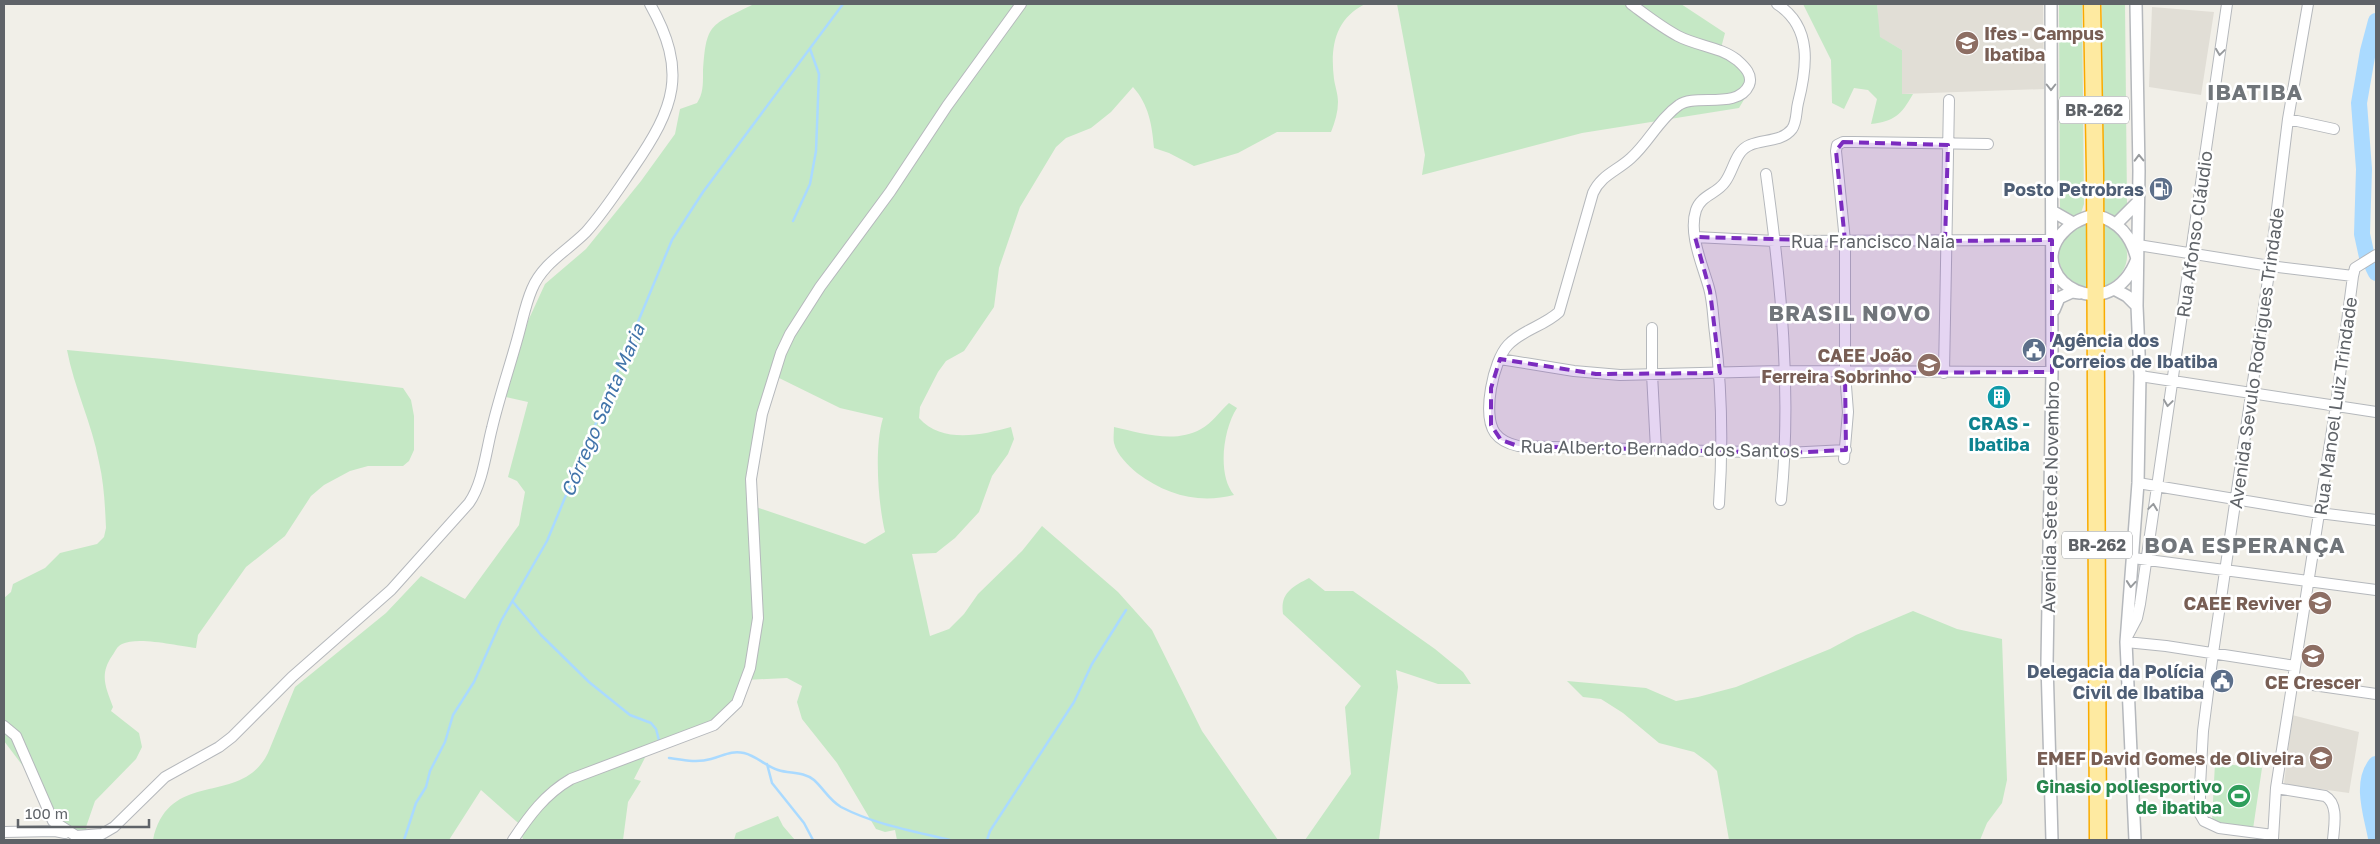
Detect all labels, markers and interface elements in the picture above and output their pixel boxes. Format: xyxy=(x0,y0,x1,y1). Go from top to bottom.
place label: Ifes - Campus Ibatiba xyxy=(1984,22,2104,65)
school or university icon: Ifes - Campus Ibatiba xyxy=(1954,30,1980,56)
one-way arrow xyxy=(2216,48,2226,56)
district label: IBATIBA xyxy=(2207,78,2303,105)
one-way arrow xyxy=(2046,84,2056,92)
road number: BR-262 xyxy=(2059,96,2129,124)
street label: Rua Afonso Cláudio xyxy=(2171,149,2217,319)
one-way arrow xyxy=(2134,153,2144,161)
fuel station icon: Posto Petrobras xyxy=(2148,176,2174,202)
place label: Posto Petrobras xyxy=(2003,178,2144,200)
street label: Avenida Sevulo Rodrigues Trindade xyxy=(2224,206,2288,510)
street label: Rua Francisco Naia xyxy=(1791,230,1955,252)
street label: Rua Manoel Luiz Trindade xyxy=(2309,295,2361,517)
district label: BRASIL NOVO xyxy=(1768,299,1932,326)
water label: Córrego Santa Maria xyxy=(555,319,649,500)
place label: Agência dos Correios de Ibatiba xyxy=(2052,329,2218,372)
public building icon: Agência dos Correios de Ibatiba xyxy=(2021,337,2047,363)
place label: CAEE João Ferreira Sobrinho xyxy=(1761,344,1912,387)
school or university icon: CAEE João Ferreira Sobrinho xyxy=(1916,352,1942,378)
street label: Avenida Sete de Novembro xyxy=(2037,381,2063,613)
building icon: CRAS - Ibatiba xyxy=(1986,384,2012,410)
one-way arrow xyxy=(2163,399,2174,407)
place label: CRAS - Ibatiba xyxy=(1968,412,2030,455)
street label: Rua Alberto Bernado dos Santos xyxy=(1520,435,1800,461)
one-way arrow xyxy=(2148,502,2158,511)
district label: BOA ESPERANÇA xyxy=(2144,531,2346,558)
road number: BR-262 xyxy=(2062,532,2132,558)
one-way arrow xyxy=(2125,580,2136,588)
school or university icon: CAEE Reviver xyxy=(2307,590,2333,616)
place label: CAEE Reviver xyxy=(2184,592,2302,614)
school or university icon: CE Crescer xyxy=(2300,643,2326,669)
place label: Delegacia da Polícia Civil de Ibatiba xyxy=(2027,660,2204,703)
public building icon: Delegacia da Polícia Civil de Ibatiba xyxy=(2209,668,2235,694)
place label: CE Crescer xyxy=(2265,671,2361,693)
school or university icon: EMEF David Gomes de Oliveira xyxy=(2308,745,2334,771)
place label: EMEF David Gomes de Oliveira xyxy=(2037,747,2304,769)
place label: Ginasio poliesportivo de ibatiba xyxy=(2036,775,2222,818)
sports icon: Ginasio poliesportivo de ibatiba xyxy=(2226,783,2252,809)
scale bar xyxy=(18,796,149,828)
text: 100 m xyxy=(25,804,68,822)

